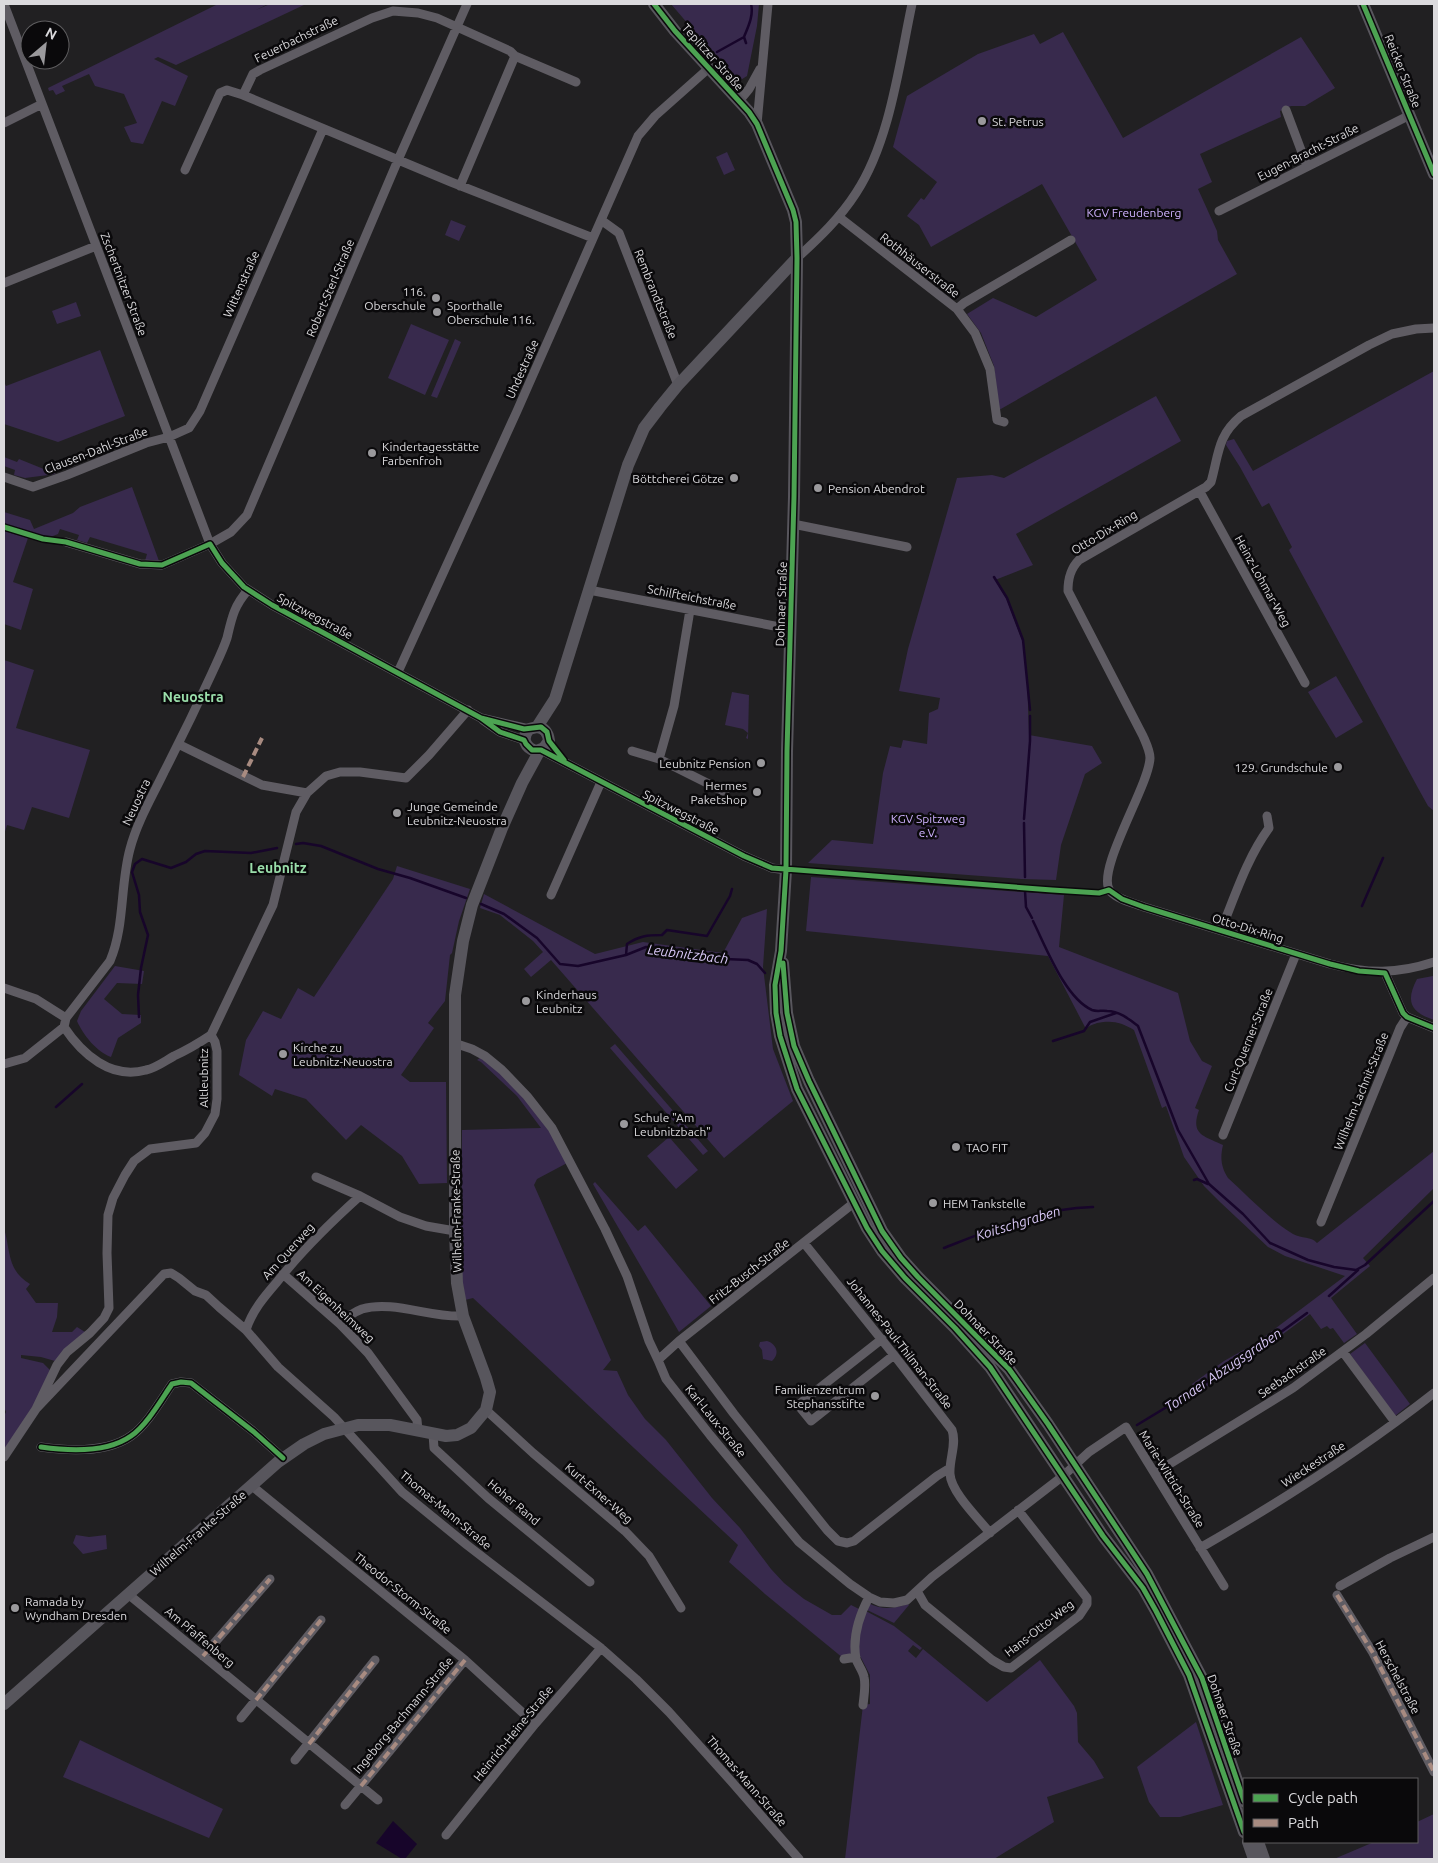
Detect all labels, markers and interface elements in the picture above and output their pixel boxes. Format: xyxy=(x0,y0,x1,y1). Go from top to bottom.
street label: Feuerbachstraße xyxy=(252,13,340,65)
north arrow xyxy=(20,20,70,70)
street label: Teplitzer Straße xyxy=(680,21,746,93)
text: N xyxy=(43,24,59,43)
street label: Reicker Straße xyxy=(1382,32,1424,110)
marker: St. Petrus xyxy=(976,115,988,127)
place label: St. Petrus xyxy=(992,115,1044,128)
street label: Eugen-Bracht-Straße xyxy=(1255,121,1361,183)
park label: KGV Freudenberg xyxy=(1087,206,1181,219)
street label: Zschertnitzer Straße xyxy=(98,230,150,338)
street label: Rothhäuserstraße xyxy=(878,230,962,300)
street label: Robert-Sterl-Straße xyxy=(304,237,356,339)
street label: Rembrandtstraße xyxy=(632,247,680,341)
street label: Wittenstraße xyxy=(220,249,262,319)
place label: 116. Oberschule xyxy=(364,285,426,312)
marker: 116. Oberschule xyxy=(430,292,442,304)
place label: Sporthalle Oberschule 116. xyxy=(447,299,535,326)
marker: Sporthalle Oberschule 116. xyxy=(431,306,443,318)
street label: Uhdestraße xyxy=(503,337,541,401)
street label: Clausen-Dahl-Straße xyxy=(43,424,149,476)
place label: Kindertagesstätte Farbenfroh xyxy=(382,440,479,467)
marker: Kindertagesstätte Farbenfroh xyxy=(366,447,378,459)
place label: Böttcherei Götze xyxy=(632,472,724,485)
marker: Böttcherei Götze xyxy=(728,472,740,484)
marker: Pension Abendrot xyxy=(812,482,824,494)
place label: Pension Abendrot xyxy=(828,482,925,495)
street label: Otto-Dix-Ring xyxy=(1069,507,1139,557)
street label: Heinz-Lohmar-Weg xyxy=(1232,533,1294,629)
street label: Dohnaer Straße xyxy=(773,561,789,647)
street label: Schilfteichstraße xyxy=(646,582,738,612)
street label: Spitzwegstraße xyxy=(275,591,355,641)
district label: Neuostra xyxy=(162,689,224,705)
place label: Leubnitz Pension xyxy=(659,757,751,770)
marker: Leubnitz Pension xyxy=(755,757,767,769)
place label: 129. Grundschule xyxy=(1235,761,1328,774)
marker: 129. Grundschule xyxy=(1332,761,1344,773)
street label: Neuostra xyxy=(120,777,152,827)
place label: Hermes Paketshop xyxy=(690,779,747,806)
marker: Hermes Paketshop xyxy=(751,786,763,798)
street label: Spitzwegstraße xyxy=(641,787,721,837)
place label: Junge Gemeinde Leubnitz-Neuostra xyxy=(407,800,507,827)
marker: Junge Gemeinde Leubnitz-Neuostra xyxy=(391,807,403,819)
park label: KGV Spitzweg e.V. xyxy=(891,812,965,839)
district label: Leubnitz xyxy=(249,860,307,876)
street label: Otto-Dix-Ring xyxy=(1211,911,1285,945)
water label: Leubnitzbach xyxy=(647,941,729,967)
street label: Curt-Querner-Straße xyxy=(1221,986,1275,1094)
place label: Kinderhaus Leubnitz xyxy=(536,988,597,1015)
marker: Kinderhaus Leubnitz xyxy=(520,995,532,1007)
street label: Wilhelm-Lachnit-Straße xyxy=(1331,1030,1391,1152)
place label: Kirche zu Leubnitz-Neuostra xyxy=(293,1041,393,1068)
street label: Altleubnitz xyxy=(197,1048,210,1108)
marker: Kirche zu Leubnitz-Neuostra xyxy=(277,1048,289,1060)
place label: Schule "Am Leubnitzbach" xyxy=(634,1111,711,1138)
marker: Schule "Am Leubnitzbach" xyxy=(618,1118,630,1130)
marker: TAO FIT xyxy=(950,1141,962,1153)
place label: TAO FIT xyxy=(966,1141,1008,1154)
street label: Wilhelm-Franke-Straße xyxy=(448,1149,464,1273)
marker: HEM Tankstelle xyxy=(927,1197,939,1209)
place label: HEM Tankstelle xyxy=(943,1197,1026,1210)
water label: Koitschgraben xyxy=(974,1202,1062,1244)
street label: Am Querweg xyxy=(259,1220,317,1282)
street label: Fritz-Busch-Straße xyxy=(706,1236,792,1306)
street label: Am Eigenheimweg xyxy=(295,1267,377,1345)
street label: Johannes-Paul-Thilman-Straße xyxy=(845,1275,955,1411)
street label: Dohnaer Straße xyxy=(952,1297,1020,1367)
water label: Tornaer Abzugsgraben xyxy=(1162,1325,1284,1415)
street label: Seebachstraße xyxy=(1256,1344,1328,1400)
street label: Karl-Laux-Straße xyxy=(683,1382,749,1460)
place label: Familienzentrum Stephansstifte xyxy=(775,1383,865,1410)
marker: Familienzentrum Stephansstifte xyxy=(869,1390,881,1402)
street label: Marie-Wittich-Straße xyxy=(1137,1428,1207,1530)
street label: Wieckestraße xyxy=(1279,1439,1347,1489)
street label: Kurt-Exner-Weg xyxy=(563,1460,635,1526)
street label: Thomas-Mann-Straße xyxy=(398,1468,494,1552)
street label: Hoher Rand xyxy=(485,1477,543,1527)
street label: Wilhelm-Franke-Straße xyxy=(147,1488,249,1578)
street label: Theodor-Storm-Straße xyxy=(352,1550,454,1636)
place label: Ramada by Wyndham Dresden xyxy=(25,1595,127,1622)
street label: Hans-Otto-Weg xyxy=(1002,1597,1076,1659)
marker: Ramada by Wyndham Dresden xyxy=(9,1602,21,1614)
street label: Am Pfaffenberg xyxy=(163,1604,237,1670)
street label: Herschelstraße xyxy=(1373,1638,1423,1716)
street label: Ingeborg-Bachmann-Straße xyxy=(350,1654,456,1776)
street label: Dohnaer Straße xyxy=(1205,1673,1245,1757)
street label: Heinrich-Heine-Straße xyxy=(471,1683,555,1783)
street label: Thomas-Mann-Straße xyxy=(704,1733,790,1829)
legend xyxy=(1243,1778,1418,1843)
text: Cycle path xyxy=(1288,1789,1358,1806)
text: Path xyxy=(1288,1814,1319,1831)

